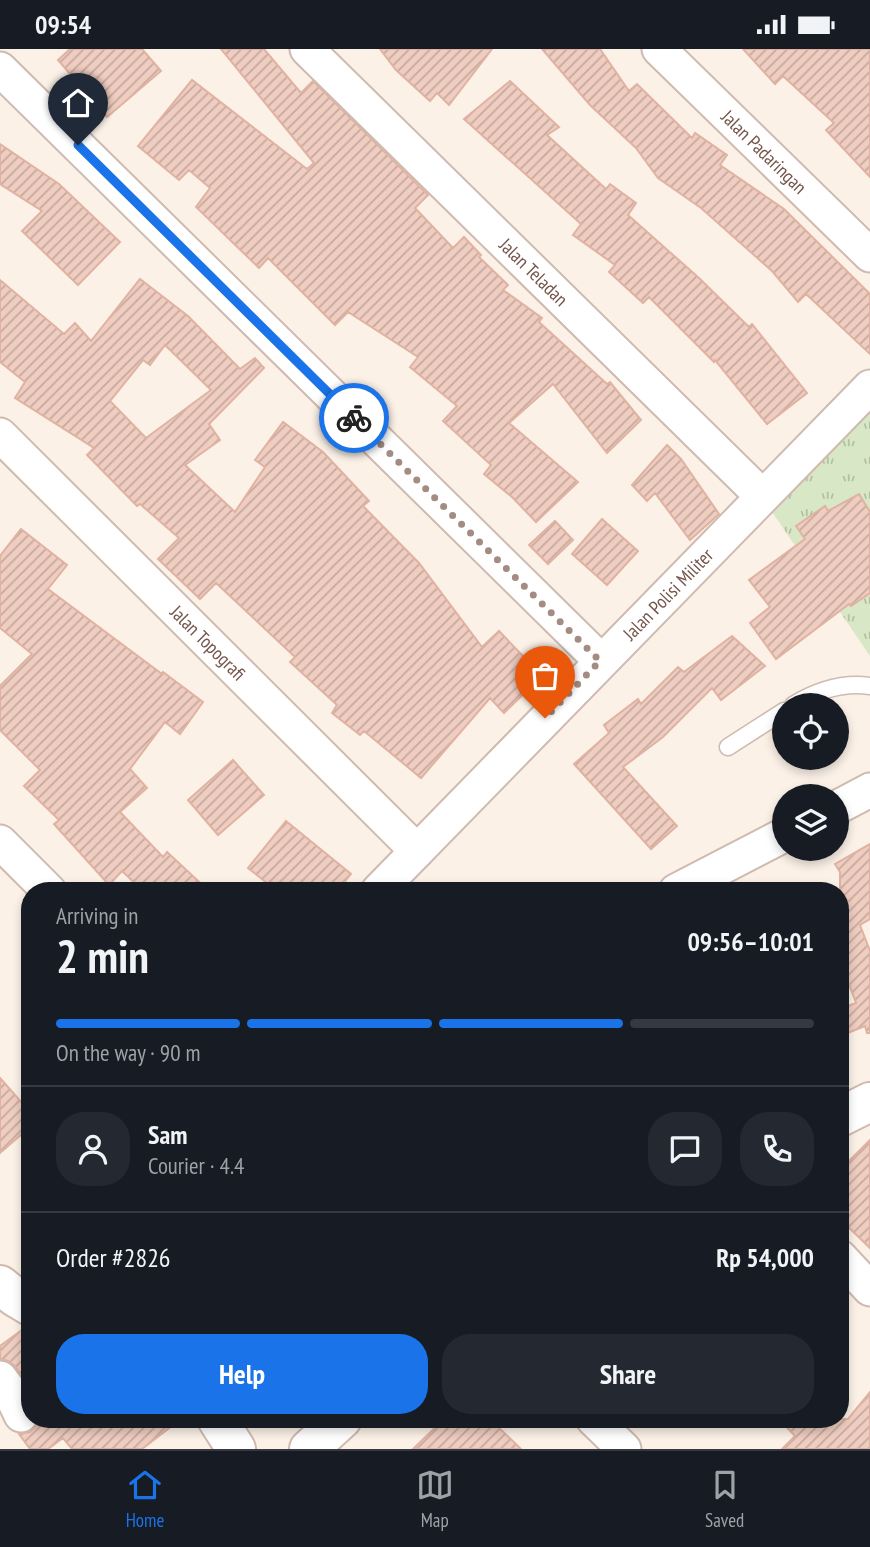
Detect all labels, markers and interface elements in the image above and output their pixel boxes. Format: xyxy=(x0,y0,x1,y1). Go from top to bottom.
text: 09:54 xyxy=(35,8,91,41)
pin xyxy=(48,73,108,145)
icon: home xyxy=(59,84,97,122)
street label: Jalan Padaringan xyxy=(716,104,812,199)
street label: Jalan Teladan xyxy=(494,232,573,311)
courier xyxy=(319,383,389,453)
icon: bike xyxy=(335,399,373,437)
street label: Jalan Polisi Militer xyxy=(617,543,719,646)
street label: Jalan Topografi xyxy=(165,599,251,685)
pin xyxy=(515,646,575,718)
icon: bag xyxy=(526,657,564,695)
map controls xyxy=(772,693,849,861)
button: locate xyxy=(772,693,849,770)
button: layers xyxy=(772,784,849,861)
text: Arriving in xyxy=(56,901,138,930)
text: 09:56–10:01 xyxy=(687,925,814,958)
text: 2 min xyxy=(56,926,149,986)
text: On the way · 90 m xyxy=(56,1038,200,1067)
button: person xyxy=(56,1112,130,1186)
button: chat xyxy=(648,1112,722,1186)
button: phone xyxy=(740,1112,814,1186)
text: Sam xyxy=(148,1118,187,1151)
text: Courier · 4.4 xyxy=(148,1151,244,1180)
text: Order #2826 xyxy=(56,1241,171,1274)
text: Rp 54,000 xyxy=(716,1241,814,1274)
button: Help xyxy=(56,1334,428,1414)
button: Share xyxy=(442,1334,814,1414)
tab: Home xyxy=(126,1466,164,1532)
tab: Map xyxy=(416,1466,454,1532)
tab: Saved xyxy=(705,1466,744,1532)

